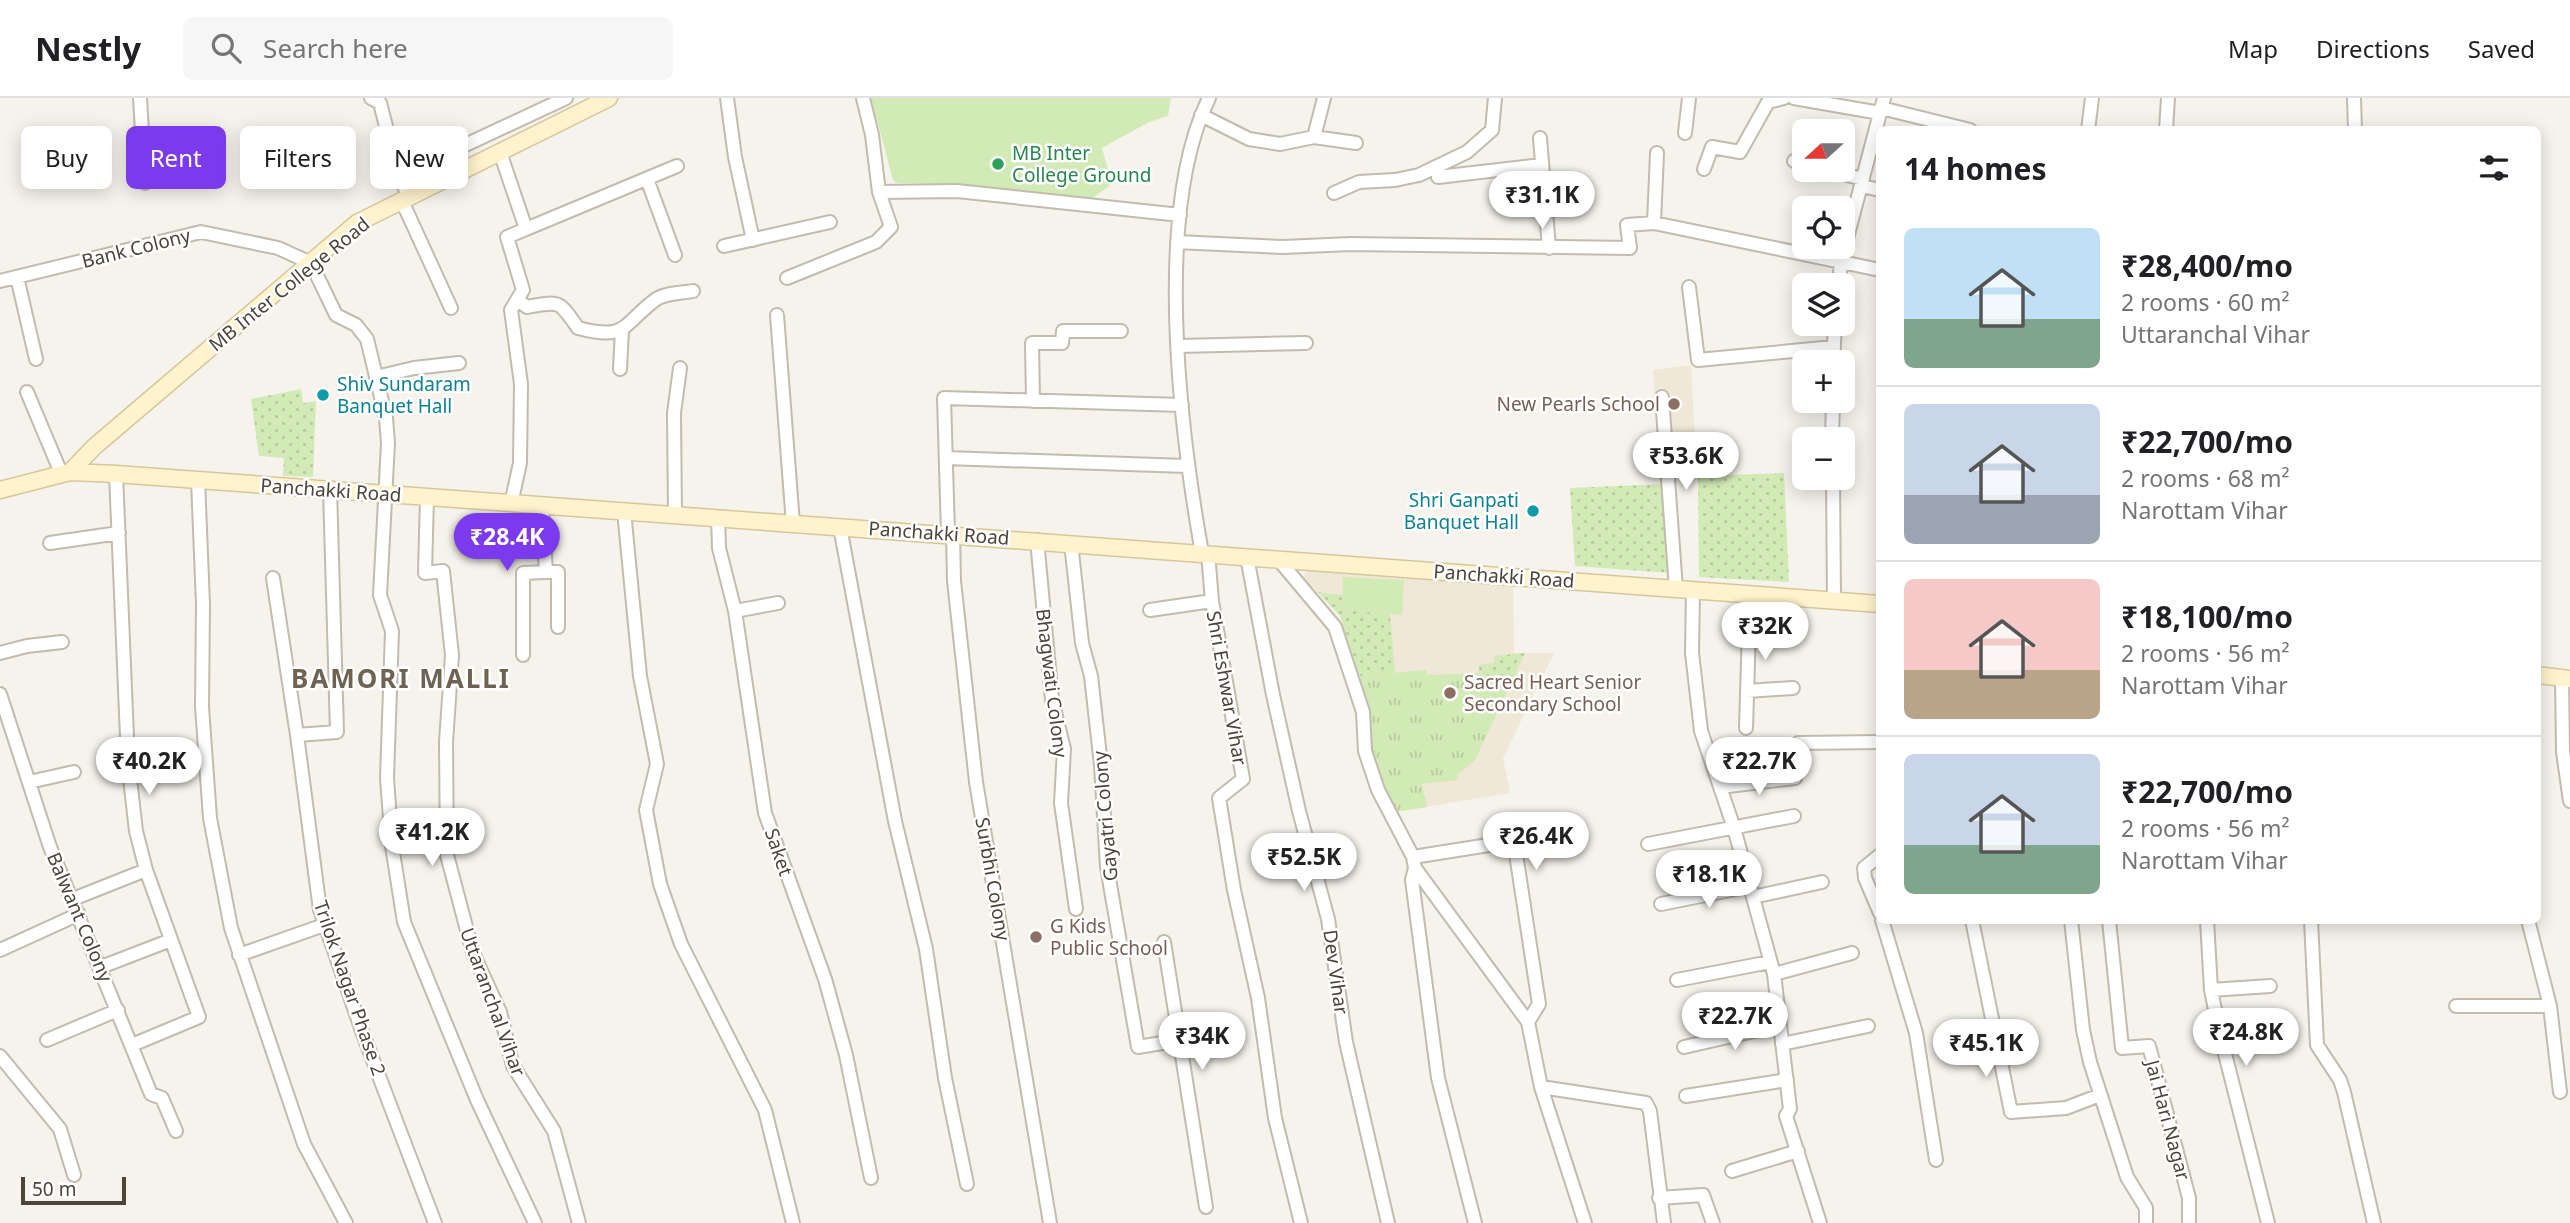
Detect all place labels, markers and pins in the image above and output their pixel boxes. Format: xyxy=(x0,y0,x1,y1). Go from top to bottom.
place label: MB Inter College Ground xyxy=(1012,140,1151,188)
marker: MB Inter College Ground xyxy=(990,156,1006,172)
pin: ₹31.1K xyxy=(1485,172,1599,231)
place label: Shiv Sundaram Banquet Hall xyxy=(337,371,471,419)
marker: Shiv Sundaram Banquet Hall xyxy=(315,387,331,403)
place label: New Pearls School xyxy=(1497,391,1660,417)
marker: New Pearls School xyxy=(1666,396,1682,412)
pin: ₹53.6K xyxy=(1629,432,1743,492)
place label: Shri Ganpati Banquet Hall xyxy=(1404,487,1519,535)
marker: Shri Ganpati Banquet Hall xyxy=(1525,503,1541,519)
pin: ₹28.4K xyxy=(450,514,564,573)
pin: ₹32K xyxy=(1724,602,1806,662)
place label: Sacred Heart Senior Secondary School xyxy=(1464,669,1641,717)
marker: Sacred Heart Senior Secondary School xyxy=(1442,685,1458,701)
pin: ₹40.2K xyxy=(92,738,206,797)
pin: ₹22.7K xyxy=(1702,738,1816,797)
pin: ₹41.2K xyxy=(375,808,489,868)
pin: ₹26.4K xyxy=(1479,812,1593,872)
pin: ₹52.5K xyxy=(1247,834,1361,893)
pin: ₹18.1K xyxy=(1652,850,1766,910)
place label: G Kids Public School xyxy=(1050,913,1168,961)
marker: G Kids Public School xyxy=(1028,929,1044,945)
pin: ₹22.7K xyxy=(1678,992,1792,1052)
pin: ₹24.8K xyxy=(2189,1009,2303,1068)
pin: ₹34K xyxy=(1161,1012,1243,1072)
pin: ₹45.1K xyxy=(1929,1020,2043,1079)

